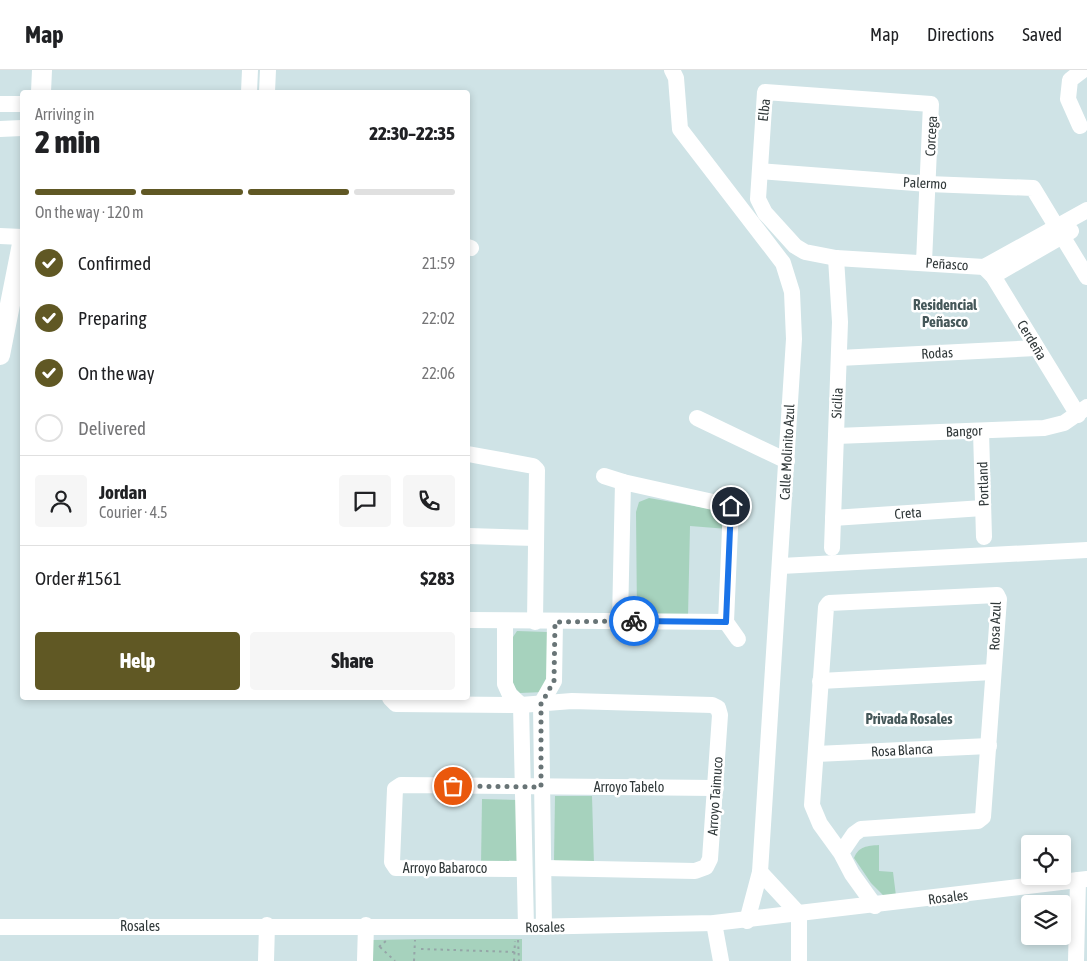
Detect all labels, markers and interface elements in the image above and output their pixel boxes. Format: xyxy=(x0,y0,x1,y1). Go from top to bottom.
text: Map xyxy=(25,21,64,48)
text: Map xyxy=(870,24,899,45)
text: Directions xyxy=(927,24,994,45)
text: Saved xyxy=(1022,24,1062,45)
street label: Elba xyxy=(755,98,773,122)
text: Arriving in xyxy=(35,105,95,123)
street label: Corcega xyxy=(922,115,940,157)
text: 22:30–22:35 xyxy=(369,122,455,144)
text: 2 min xyxy=(35,123,100,160)
street label: Palermo xyxy=(903,174,947,192)
text: On the way · 120 m xyxy=(35,203,144,221)
icon: check xyxy=(35,249,63,277)
text: Confirmed xyxy=(78,252,151,274)
text: 21:59 xyxy=(422,254,455,272)
street label: Peñasco xyxy=(925,255,969,273)
district label: Residencial Peñasco xyxy=(913,296,978,330)
icon: check xyxy=(35,304,63,332)
text: Preparing xyxy=(78,307,147,329)
text: 22:02 xyxy=(422,309,455,327)
street label: Cerdeña xyxy=(1014,317,1050,363)
street label: Rodas xyxy=(921,344,953,362)
icon: check xyxy=(35,359,63,387)
text: On the way xyxy=(78,362,155,384)
text: 22:06 xyxy=(422,364,455,382)
street label: Sicilia xyxy=(828,387,846,419)
street label: Calle Molinito Azul xyxy=(776,403,798,500)
text: Delivered xyxy=(78,417,146,439)
street label: Bangor xyxy=(946,422,983,440)
street label: Portland xyxy=(974,461,992,507)
button: person xyxy=(35,475,87,527)
button: chat xyxy=(339,475,391,527)
button: phone xyxy=(403,475,455,527)
text: Jordan xyxy=(99,481,147,503)
pin xyxy=(710,485,752,527)
icon: home xyxy=(717,492,745,520)
text: Courier · 4.5 xyxy=(99,503,168,521)
street label: Creta xyxy=(894,504,922,522)
text: Order #1561 xyxy=(35,567,122,589)
text: $283 xyxy=(420,567,455,589)
courier xyxy=(609,596,659,646)
street label: Rosa Azul xyxy=(986,601,1004,651)
icon: bike xyxy=(620,607,648,635)
button: Help xyxy=(35,632,240,690)
button: Share xyxy=(250,632,455,690)
district label: Privada Rosales xyxy=(865,710,953,727)
street label: Rosa Blanca xyxy=(870,740,934,760)
street label: Arroyo Taimuco xyxy=(704,756,726,836)
pin xyxy=(432,765,474,807)
icon: bag xyxy=(439,772,467,800)
street label: Arroyo Tabelo xyxy=(594,779,664,795)
map controls xyxy=(1021,835,1071,945)
button: locate xyxy=(1021,835,1071,885)
street label: Arroyo Babaroco xyxy=(403,860,487,876)
street label: Rosales xyxy=(927,887,969,907)
button: layers xyxy=(1021,895,1071,945)
street label: Rosales xyxy=(120,918,160,934)
street label: Rosales xyxy=(525,919,565,935)

